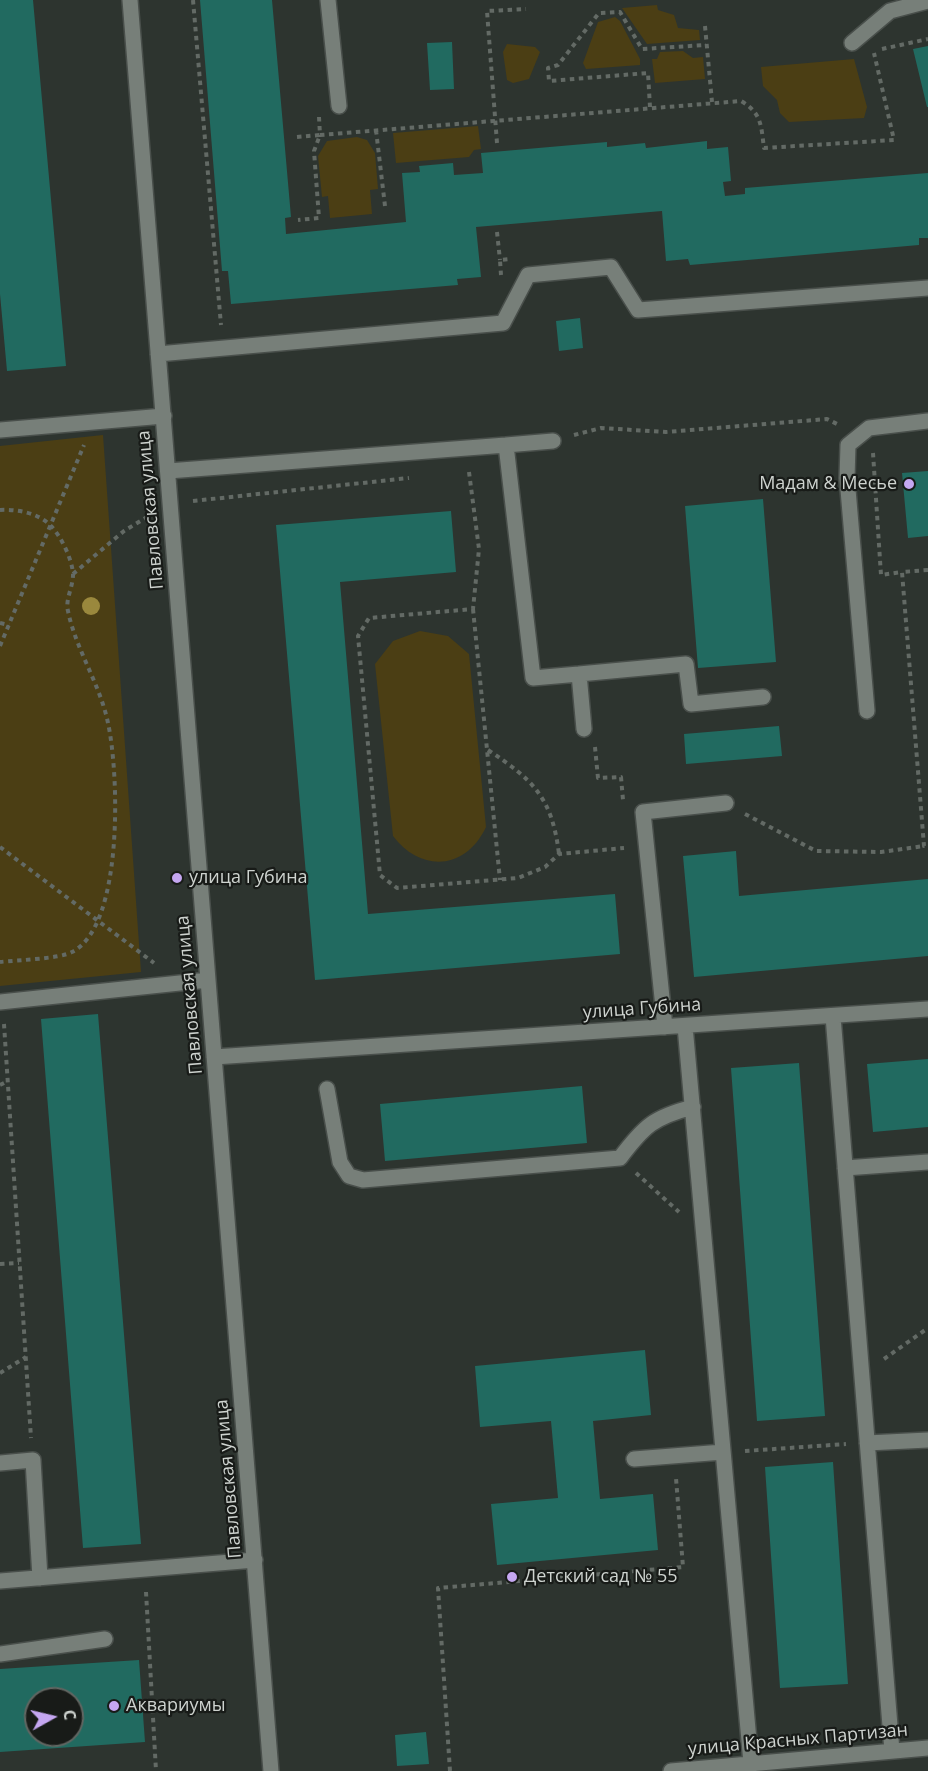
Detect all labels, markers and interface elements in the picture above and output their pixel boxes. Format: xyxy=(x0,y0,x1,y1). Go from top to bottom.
street label: Павловская улица xyxy=(133,430,169,590)
place label: Мадам & Месье xyxy=(759,473,897,495)
marker: Мадам & Месье xyxy=(902,477,916,491)
place label: улица Губина xyxy=(189,867,308,889)
marker: улица Губина xyxy=(170,871,184,885)
street label: Павловская улица xyxy=(172,915,208,1075)
street label: улица Губина xyxy=(582,994,702,1024)
street label: Павловская улица xyxy=(211,1399,247,1559)
place label: Детский сад № 55 xyxy=(524,1566,678,1588)
marker: Детский сад № 55 xyxy=(505,1570,519,1584)
north arrow xyxy=(24,1687,84,1747)
place label: Аквариумы xyxy=(126,1695,226,1717)
marker: Аквариумы xyxy=(107,1699,121,1713)
text: С xyxy=(58,1708,81,1721)
street label: улица Красных Партизан xyxy=(687,1720,909,1760)

